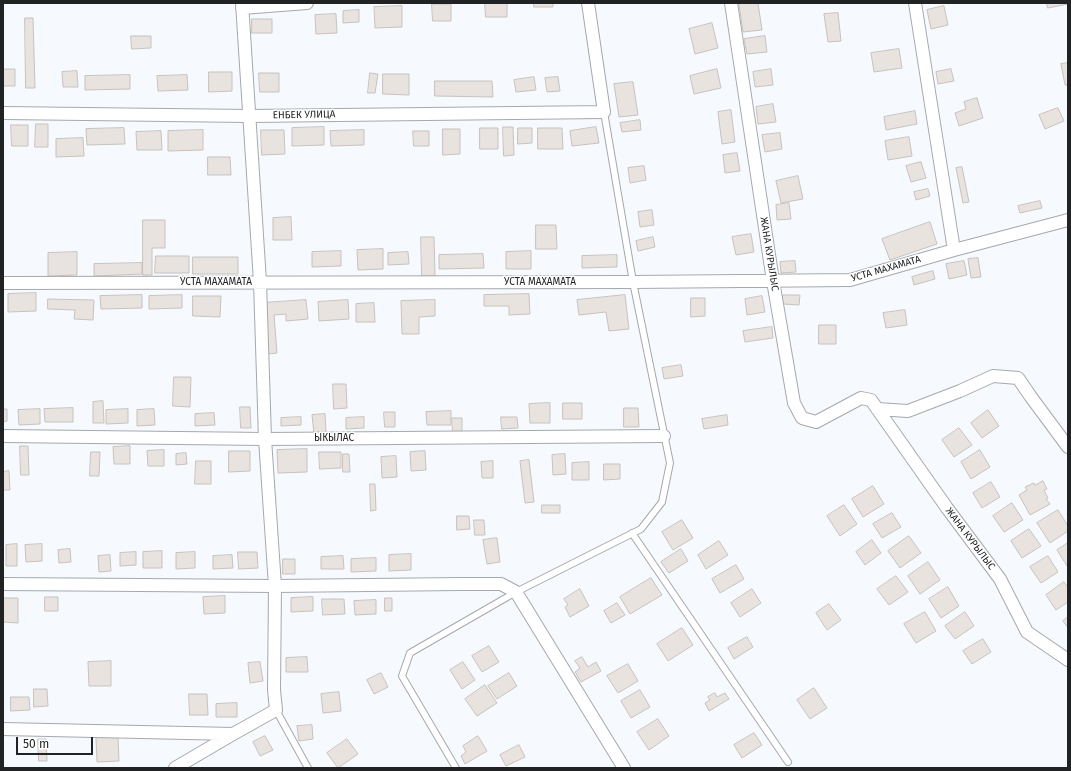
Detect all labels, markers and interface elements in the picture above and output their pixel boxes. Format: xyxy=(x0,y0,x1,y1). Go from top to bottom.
street label: ЕНБЕК УЛИЦА xyxy=(273,108,335,122)
street label: ЖАНА КУРЫЛЫС xyxy=(757,216,781,292)
street label: УСТА МАХАМАТА xyxy=(850,253,922,285)
street label: УСТА МАХАМАТА xyxy=(180,276,252,288)
street label: УСТА МАХАМАТА xyxy=(504,276,576,288)
street label: ЫКЫЛАС xyxy=(314,432,354,444)
street label: ЖАНА КУРЫЛЫС xyxy=(943,506,997,572)
scale bar xyxy=(18,729,95,755)
text: 50 m xyxy=(23,737,49,751)

